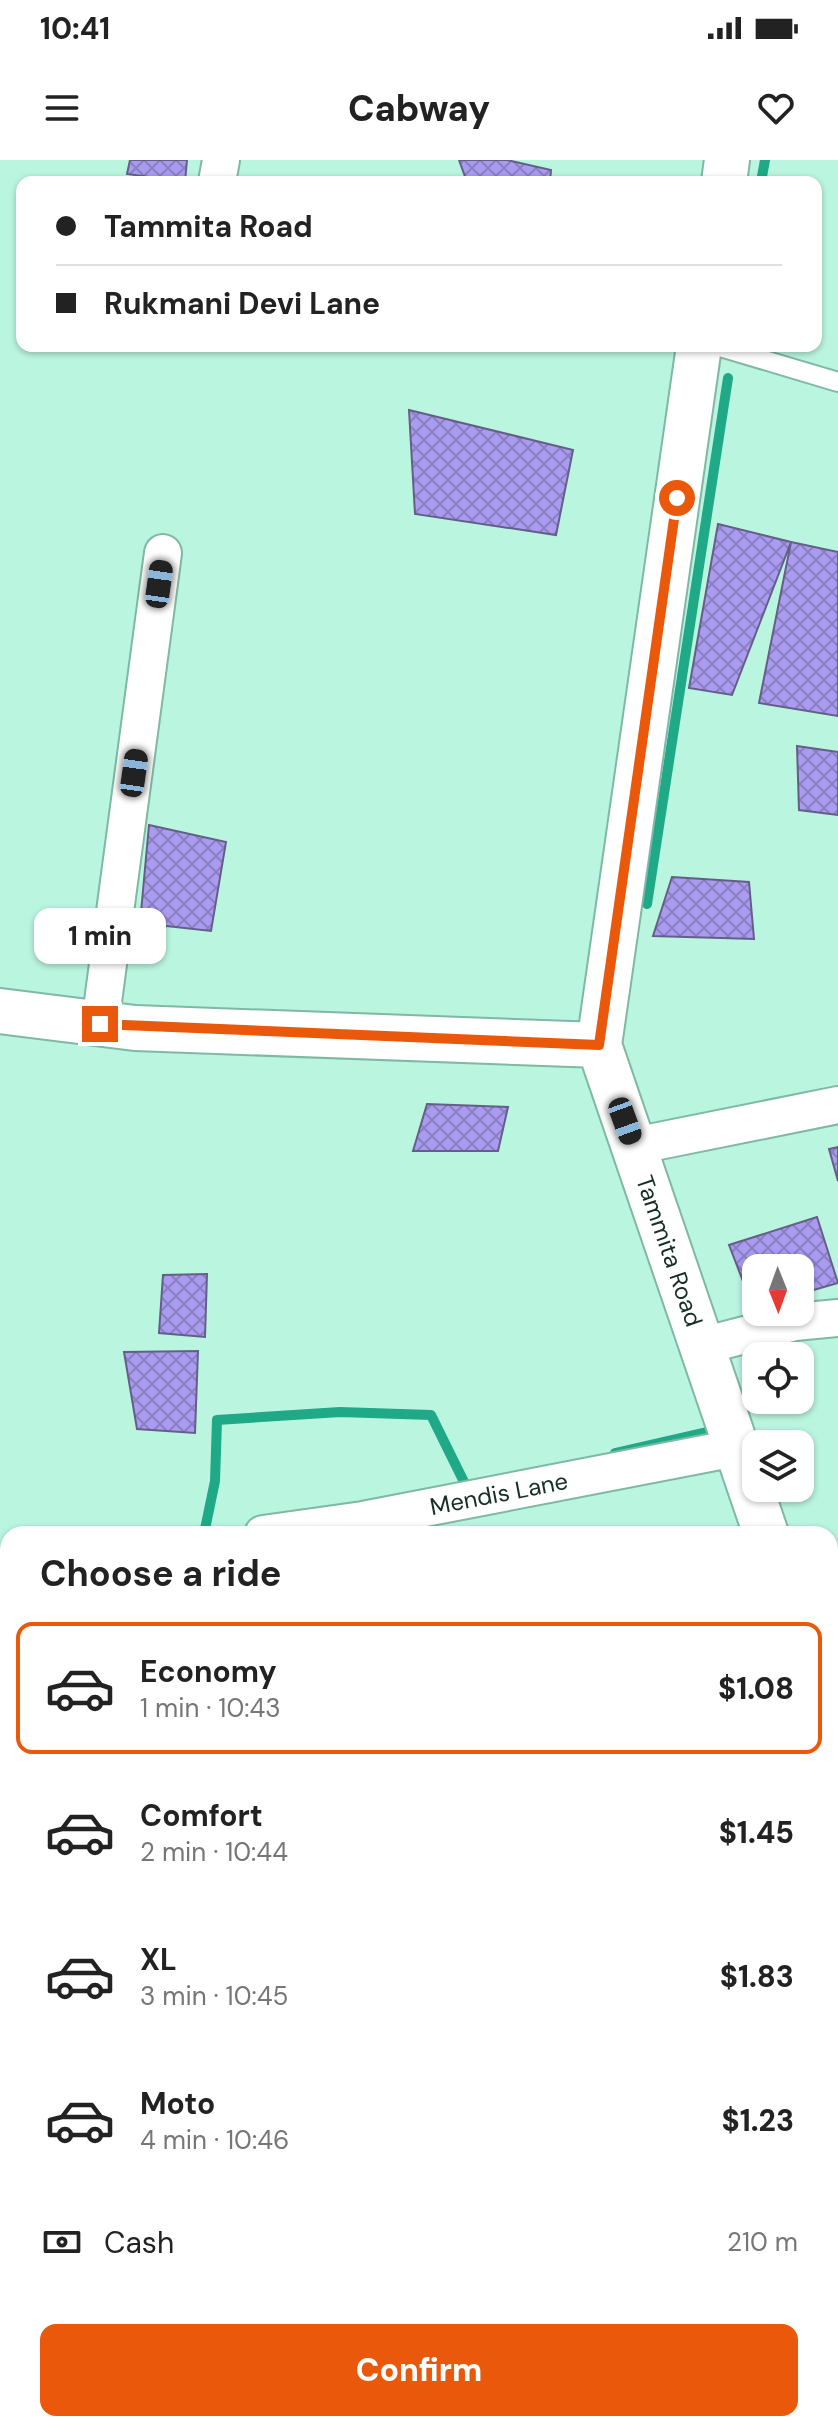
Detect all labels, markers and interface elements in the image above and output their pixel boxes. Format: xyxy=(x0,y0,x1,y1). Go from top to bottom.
text: 10:41 xyxy=(40,9,110,48)
text: Cabway xyxy=(348,85,490,132)
icon: menu xyxy=(40,86,84,130)
icon: heart xyxy=(754,86,798,130)
text: Tammita Road xyxy=(104,207,313,246)
text: Rukmani Devi Lane xyxy=(104,284,380,323)
route start xyxy=(659,480,695,516)
car xyxy=(144,559,174,609)
car xyxy=(119,748,149,798)
callout: 1 min xyxy=(34,908,166,964)
text: 1 min xyxy=(68,919,132,953)
route end xyxy=(82,1006,118,1042)
car xyxy=(606,1094,644,1148)
street label: Tammita Road xyxy=(629,1171,710,1331)
north arrow xyxy=(742,1254,814,1326)
map controls xyxy=(742,1254,814,1502)
button: locate xyxy=(742,1342,814,1414)
button: layers xyxy=(742,1430,814,1502)
street label: Mendis Lane xyxy=(427,1465,571,1522)
text: Choose a ride xyxy=(40,1550,281,1597)
icon: car xyxy=(44,1652,116,1724)
text: Economy xyxy=(140,1652,277,1691)
text: $1.08 xyxy=(718,1669,794,1708)
text: 1 min · 10:43 xyxy=(140,1691,281,1725)
icon: car xyxy=(44,1796,116,1868)
text: Comfort xyxy=(140,1796,263,1835)
text: $1.45 xyxy=(719,1813,794,1852)
text: 2 min · 10:44 xyxy=(140,1835,288,1869)
icon: car xyxy=(44,1940,116,2012)
text: XL xyxy=(140,1940,177,1979)
text: $1.83 xyxy=(720,1957,794,1996)
text: 3 min · 10:45 xyxy=(140,1979,288,2013)
icon: car xyxy=(44,2084,116,2156)
text: Moto xyxy=(140,2084,215,2123)
text: $1.23 xyxy=(722,2101,794,2140)
text: 4 min · 10:46 xyxy=(140,2123,289,2157)
icon: cash xyxy=(40,2220,84,2264)
text: Cash xyxy=(104,2223,174,2262)
text: 210 m xyxy=(727,2225,798,2259)
button: Confirm xyxy=(40,2324,798,2416)

